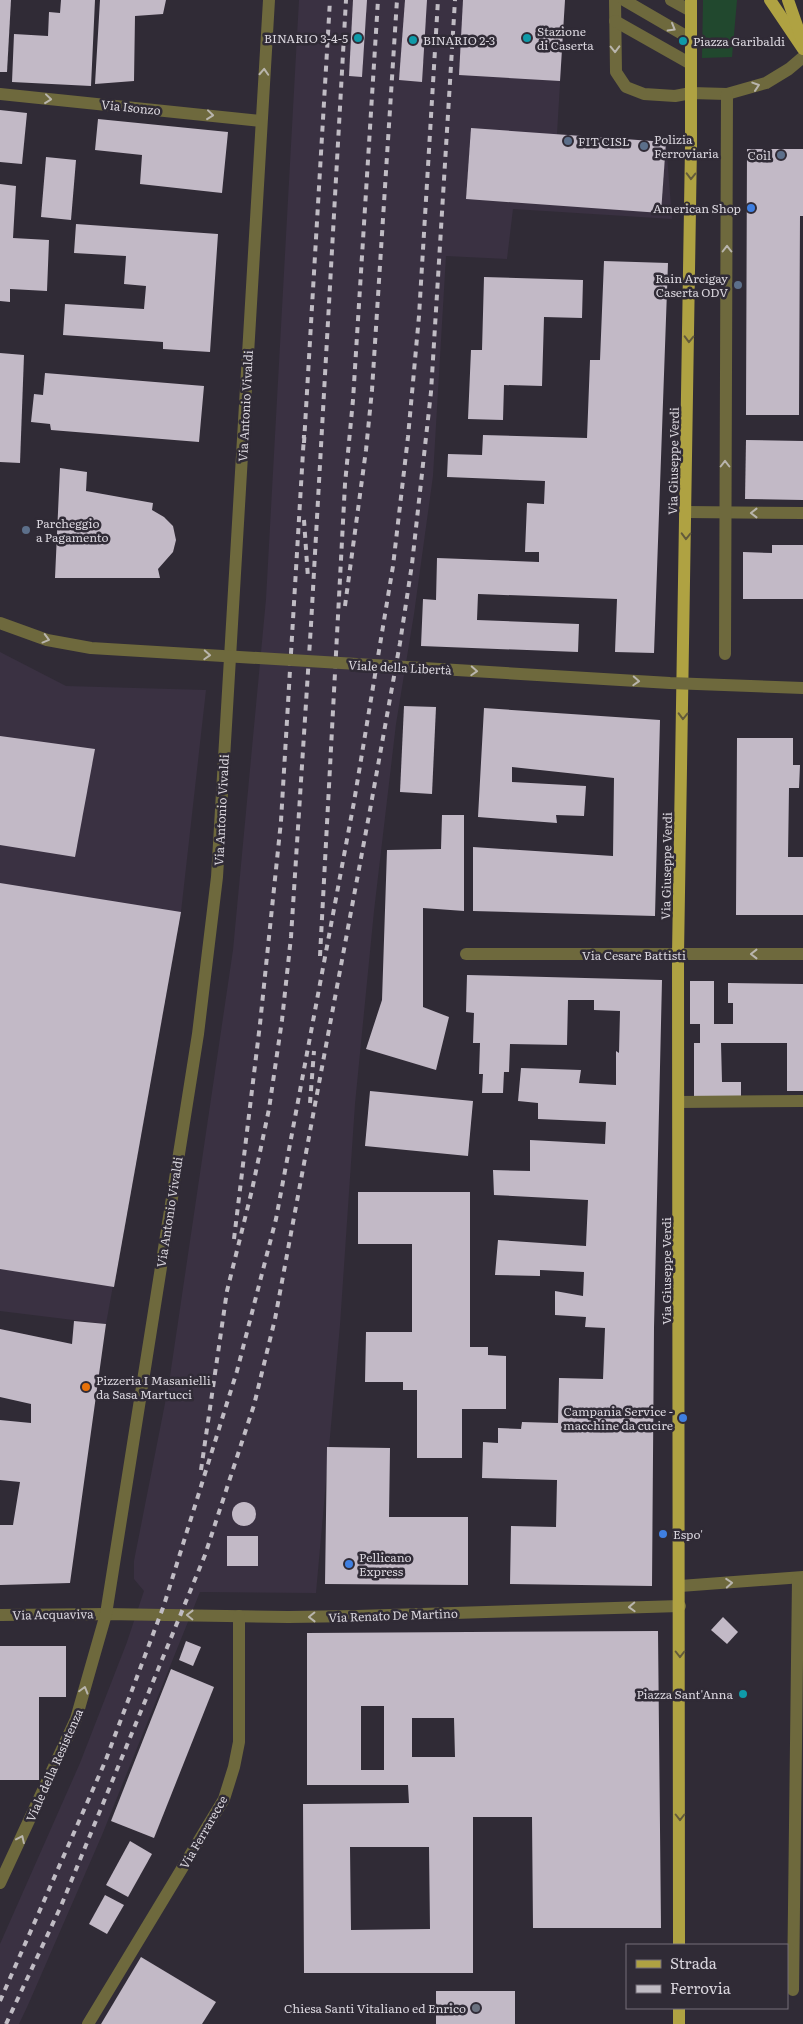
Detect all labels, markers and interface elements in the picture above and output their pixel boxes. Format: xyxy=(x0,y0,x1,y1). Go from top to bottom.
place label: Stazione di Caserta xyxy=(537,22,594,54)
one-way arrow xyxy=(667,22,676,32)
place label: BINARIO 3-4-5 xyxy=(264,29,348,47)
place label: BINARIO 2-3 xyxy=(423,31,495,49)
marker: BINARIO 3-4-5 xyxy=(352,32,364,44)
marker: Stazione di Caserta xyxy=(521,32,533,44)
place label: Piazza Garibaldi xyxy=(693,32,785,50)
marker: BINARIO 2-3 xyxy=(407,34,419,46)
marker: Piazza Garibaldi xyxy=(677,35,689,47)
one-way arrow xyxy=(610,45,620,53)
one-way arrow xyxy=(259,68,270,76)
one-way arrow xyxy=(751,82,759,92)
one-way arrow xyxy=(45,93,53,104)
street label: Via Isonzo xyxy=(100,95,162,119)
one-way arrow xyxy=(206,109,214,120)
place label: Polizia Ferroviaria xyxy=(654,130,719,162)
place label: FIT CISL xyxy=(578,132,630,150)
marker: FIT CISL xyxy=(562,135,574,147)
marker: Polizia Ferroviaria xyxy=(638,140,650,152)
place label: Coil xyxy=(748,146,771,164)
marker: Coil xyxy=(775,149,787,161)
one-way arrow xyxy=(686,172,696,180)
place label: American Shop xyxy=(653,199,741,217)
marker: American Shop xyxy=(745,202,757,214)
one-way arrow xyxy=(722,245,732,252)
place label: Rain Arcigay Caserta ODV xyxy=(655,269,728,301)
marker: Rain Arcigay Caserta ODV xyxy=(732,279,744,291)
one-way arrow xyxy=(683,335,694,343)
street label: Via Antonio Vivaldi xyxy=(233,350,257,462)
street label: Via Giuseppe Verdi xyxy=(663,407,683,515)
one-way arrow xyxy=(720,460,730,468)
one-way arrow xyxy=(750,508,758,518)
place label: Parcheggio a Pagamento xyxy=(36,514,109,546)
marker: Parcheggio a Pagamento xyxy=(20,524,32,536)
one-way arrow xyxy=(681,532,691,540)
one-way arrow xyxy=(41,633,50,644)
one-way arrow xyxy=(203,650,211,661)
street label: Viale della Libertà xyxy=(348,655,453,679)
one-way arrow xyxy=(470,666,478,677)
one-way arrow xyxy=(633,675,641,686)
one-way arrow xyxy=(678,712,688,720)
street label: Via Antonio Vivaldi xyxy=(209,754,233,866)
street label: Via Giuseppe Verdi xyxy=(656,812,676,920)
street label: Via Cesare Battisti xyxy=(582,946,686,964)
one-way arrow xyxy=(750,949,758,959)
street label: Via Antonio Vivaldi xyxy=(151,1155,187,1269)
street label: Via Giuseppe Verdi xyxy=(657,1217,675,1325)
place label: Pizzeria I Masanielli da Sasa Martucci xyxy=(96,1371,211,1403)
marker: Pizzeria I Masanielli da Sasa Martucci xyxy=(80,1381,92,1393)
place label: Campania Service - macchine da cucire xyxy=(563,1402,673,1434)
marker: Campania Service - macchine da cucire xyxy=(677,1412,689,1424)
place label: Espo' xyxy=(673,1525,703,1543)
marker: Espo' xyxy=(657,1528,669,1540)
place label: Pellicano Express xyxy=(359,1548,412,1580)
marker: Pellicano Express xyxy=(343,1558,355,1570)
one-way arrow xyxy=(725,1577,733,1588)
one-way arrow xyxy=(627,1602,635,1612)
street label: Via Acquaviva xyxy=(12,1604,94,1624)
street label: Via Renato De Martino xyxy=(328,1604,458,1626)
one-way arrow xyxy=(186,1610,194,1620)
one-way arrow xyxy=(307,1612,315,1622)
one-way arrow xyxy=(675,1651,685,1659)
place label: Piazza Sant'Anna xyxy=(636,1685,734,1703)
one-way arrow xyxy=(79,1686,89,1694)
marker: Piazza Sant'Anna xyxy=(737,1688,749,1700)
street label: Viale della Resistenza xyxy=(21,1705,87,1824)
street label: Via Ferrarecce xyxy=(175,1792,231,1872)
one-way arrow xyxy=(675,1814,685,1821)
one-way arrow xyxy=(14,1835,25,1844)
legend xyxy=(626,1944,788,2009)
text: Strada xyxy=(670,1951,718,1974)
text: Ferrovia xyxy=(670,1976,732,1999)
place label: Chiesa Santi Vitaliano ed Enrico xyxy=(284,1999,466,2017)
marker: Chiesa Santi Vitaliano ed Enrico xyxy=(470,2002,482,2014)

